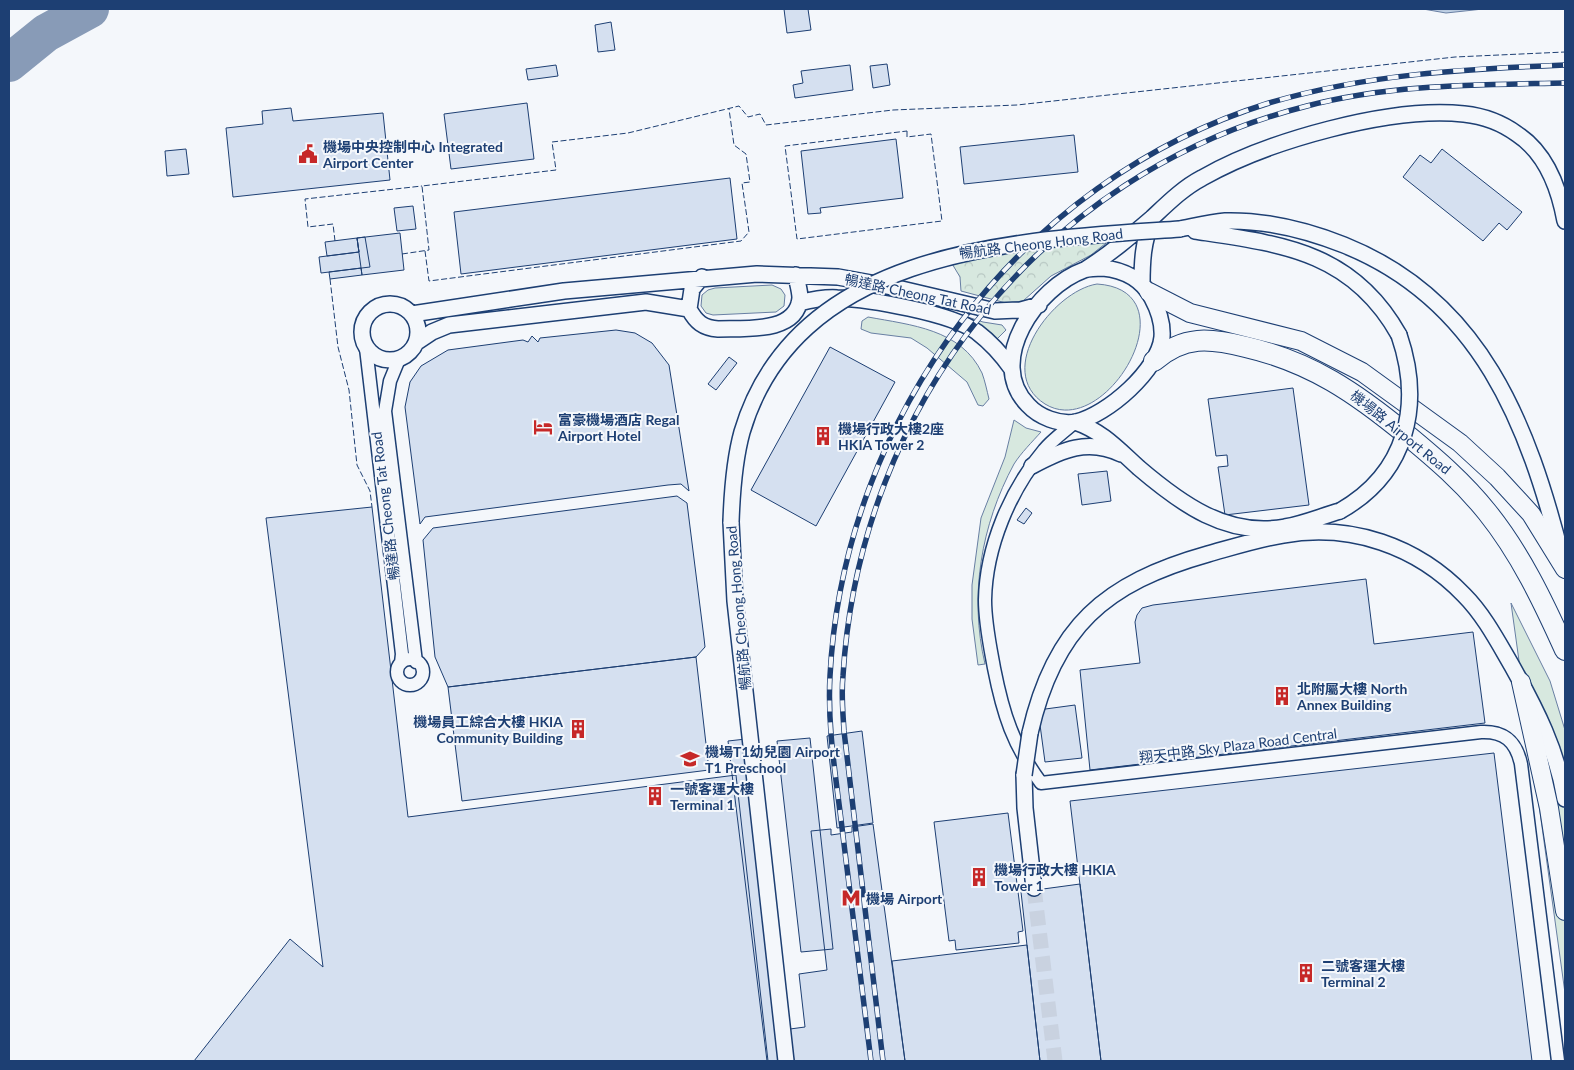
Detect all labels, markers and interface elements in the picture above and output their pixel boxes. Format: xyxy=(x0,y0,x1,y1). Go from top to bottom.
place label: 機場中央控制中心 Integrated Airport Center xyxy=(322,138,503,171)
public building icon: 機場中央控制中心 Integrated Airport Center xyxy=(297,143,319,165)
street label: 暢航路 Cheong Hong Road xyxy=(958,225,1124,261)
street label: 暢達路 Cheong Tat Road xyxy=(843,270,993,318)
street label: 機場路 Airport Road xyxy=(1347,386,1455,478)
place label: 富豪機場酒店 Regal Airport Hotel xyxy=(557,411,679,444)
hotel icon: 富豪機場酒店 Regal Airport Hotel xyxy=(532,416,554,438)
place label: 機場行政大樓2座 HKIA Tower 2 xyxy=(838,420,944,453)
building icon: 機場行政大樓2座 HKIA Tower 2 xyxy=(812,425,834,447)
street label: 暢達路 Cheong Tat Road xyxy=(367,431,403,581)
street label: 暢航路 Cheong Hong Road xyxy=(722,525,754,691)
place label: 北附屬大樓 North Annex Building xyxy=(1296,680,1407,713)
building icon: 北附屬大樓 North Annex Building xyxy=(1271,685,1293,707)
place label: 機場員工綜合大樓 HKIA Community Building xyxy=(413,713,564,746)
building icon: 機場員工綜合大樓 HKIA Community Building xyxy=(567,718,589,740)
street label: 翔天中路 Sky Plaza Road Central xyxy=(1138,724,1338,766)
place label: 機場T1幼兒園 Airport T1 Preschool xyxy=(705,743,841,776)
school or university icon: 機場T1幼兒園 Airport T1 Preschool xyxy=(679,748,701,770)
place label: 一號客運大樓 Terminal 1 xyxy=(670,780,754,813)
building icon: 一號客運大樓 Terminal 1 xyxy=(644,785,666,807)
place label: 機場行政大樓 HKIA Tower 1 xyxy=(994,861,1116,894)
building icon: 機場行政大樓 HKIA Tower 1 xyxy=(968,866,990,888)
metro station icon: 機場 Airport xyxy=(840,887,862,909)
place label: 機場 Airport xyxy=(866,890,943,907)
place label: 二號客運大樓 Terminal 2 xyxy=(1321,957,1405,990)
building icon: 二號客運大樓 Terminal 2 xyxy=(1295,962,1317,984)

